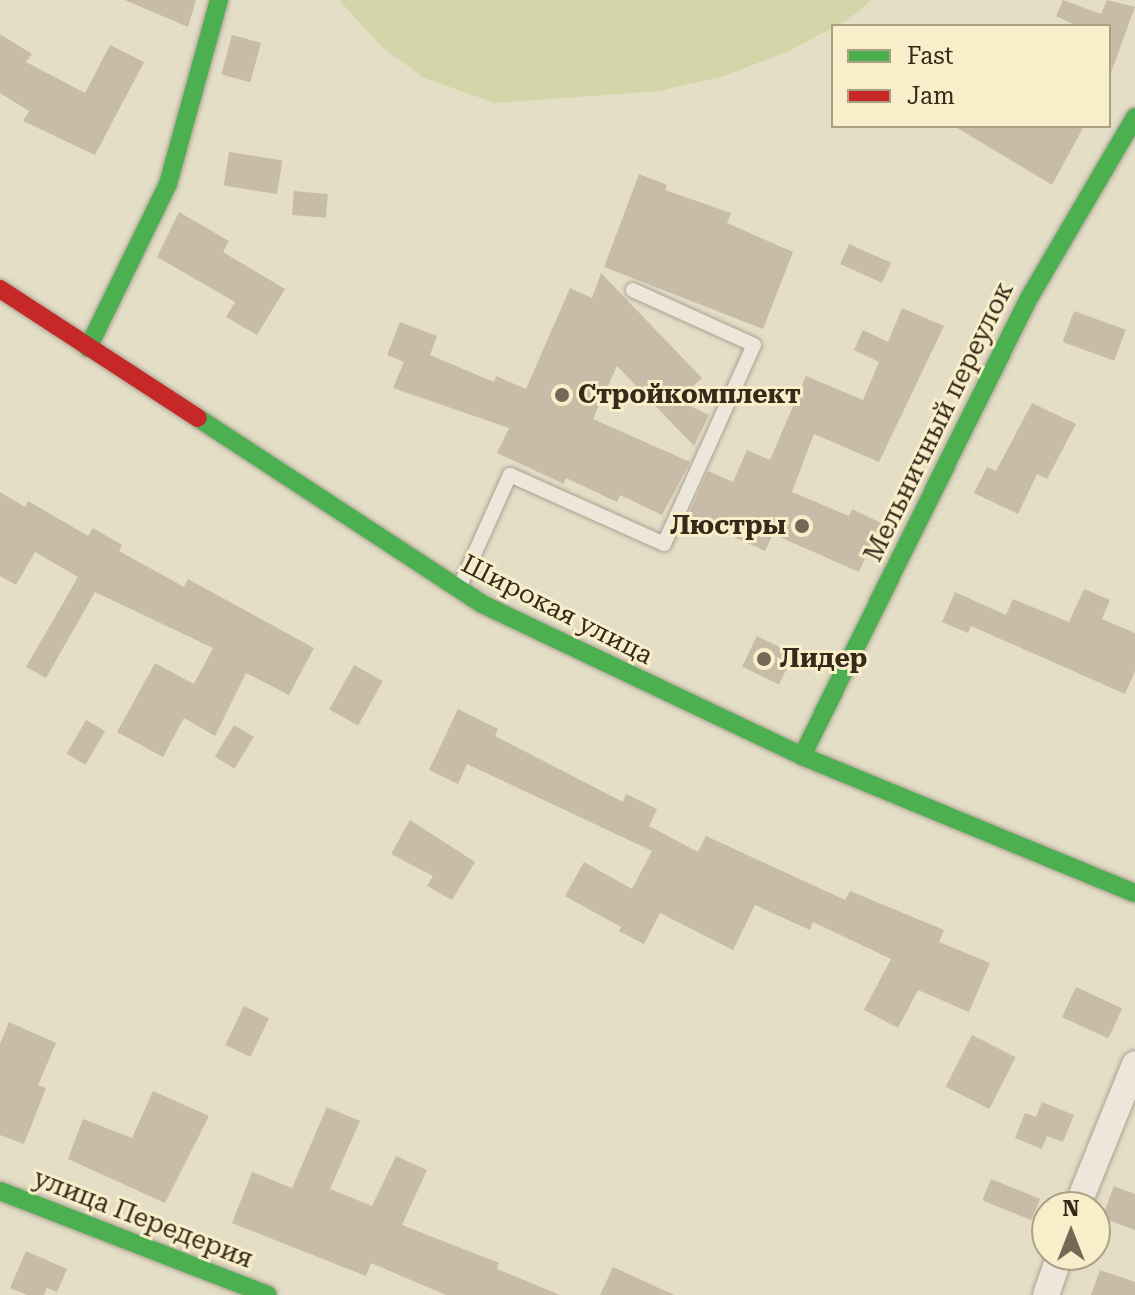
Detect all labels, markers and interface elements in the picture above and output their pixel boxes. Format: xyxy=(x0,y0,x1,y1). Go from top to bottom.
legend xyxy=(831,24,1111,128)
text: Fast xyxy=(907,42,954,70)
text: Jam xyxy=(907,82,955,110)
street label: Мельничный переулок xyxy=(858,277,1020,567)
place label: Стройкомплект xyxy=(578,379,801,411)
marker: Стройкомплект xyxy=(553,386,571,404)
place label: Люстры xyxy=(670,510,786,542)
marker: Люстры xyxy=(793,517,811,535)
street label: Широкая улица xyxy=(456,548,658,672)
place label: Лидер xyxy=(780,643,867,675)
marker: Лидер xyxy=(755,650,773,668)
street label: улица Передерия xyxy=(29,1163,257,1275)
north arrow xyxy=(1031,1191,1111,1271)
text: N xyxy=(1063,1196,1079,1221)

